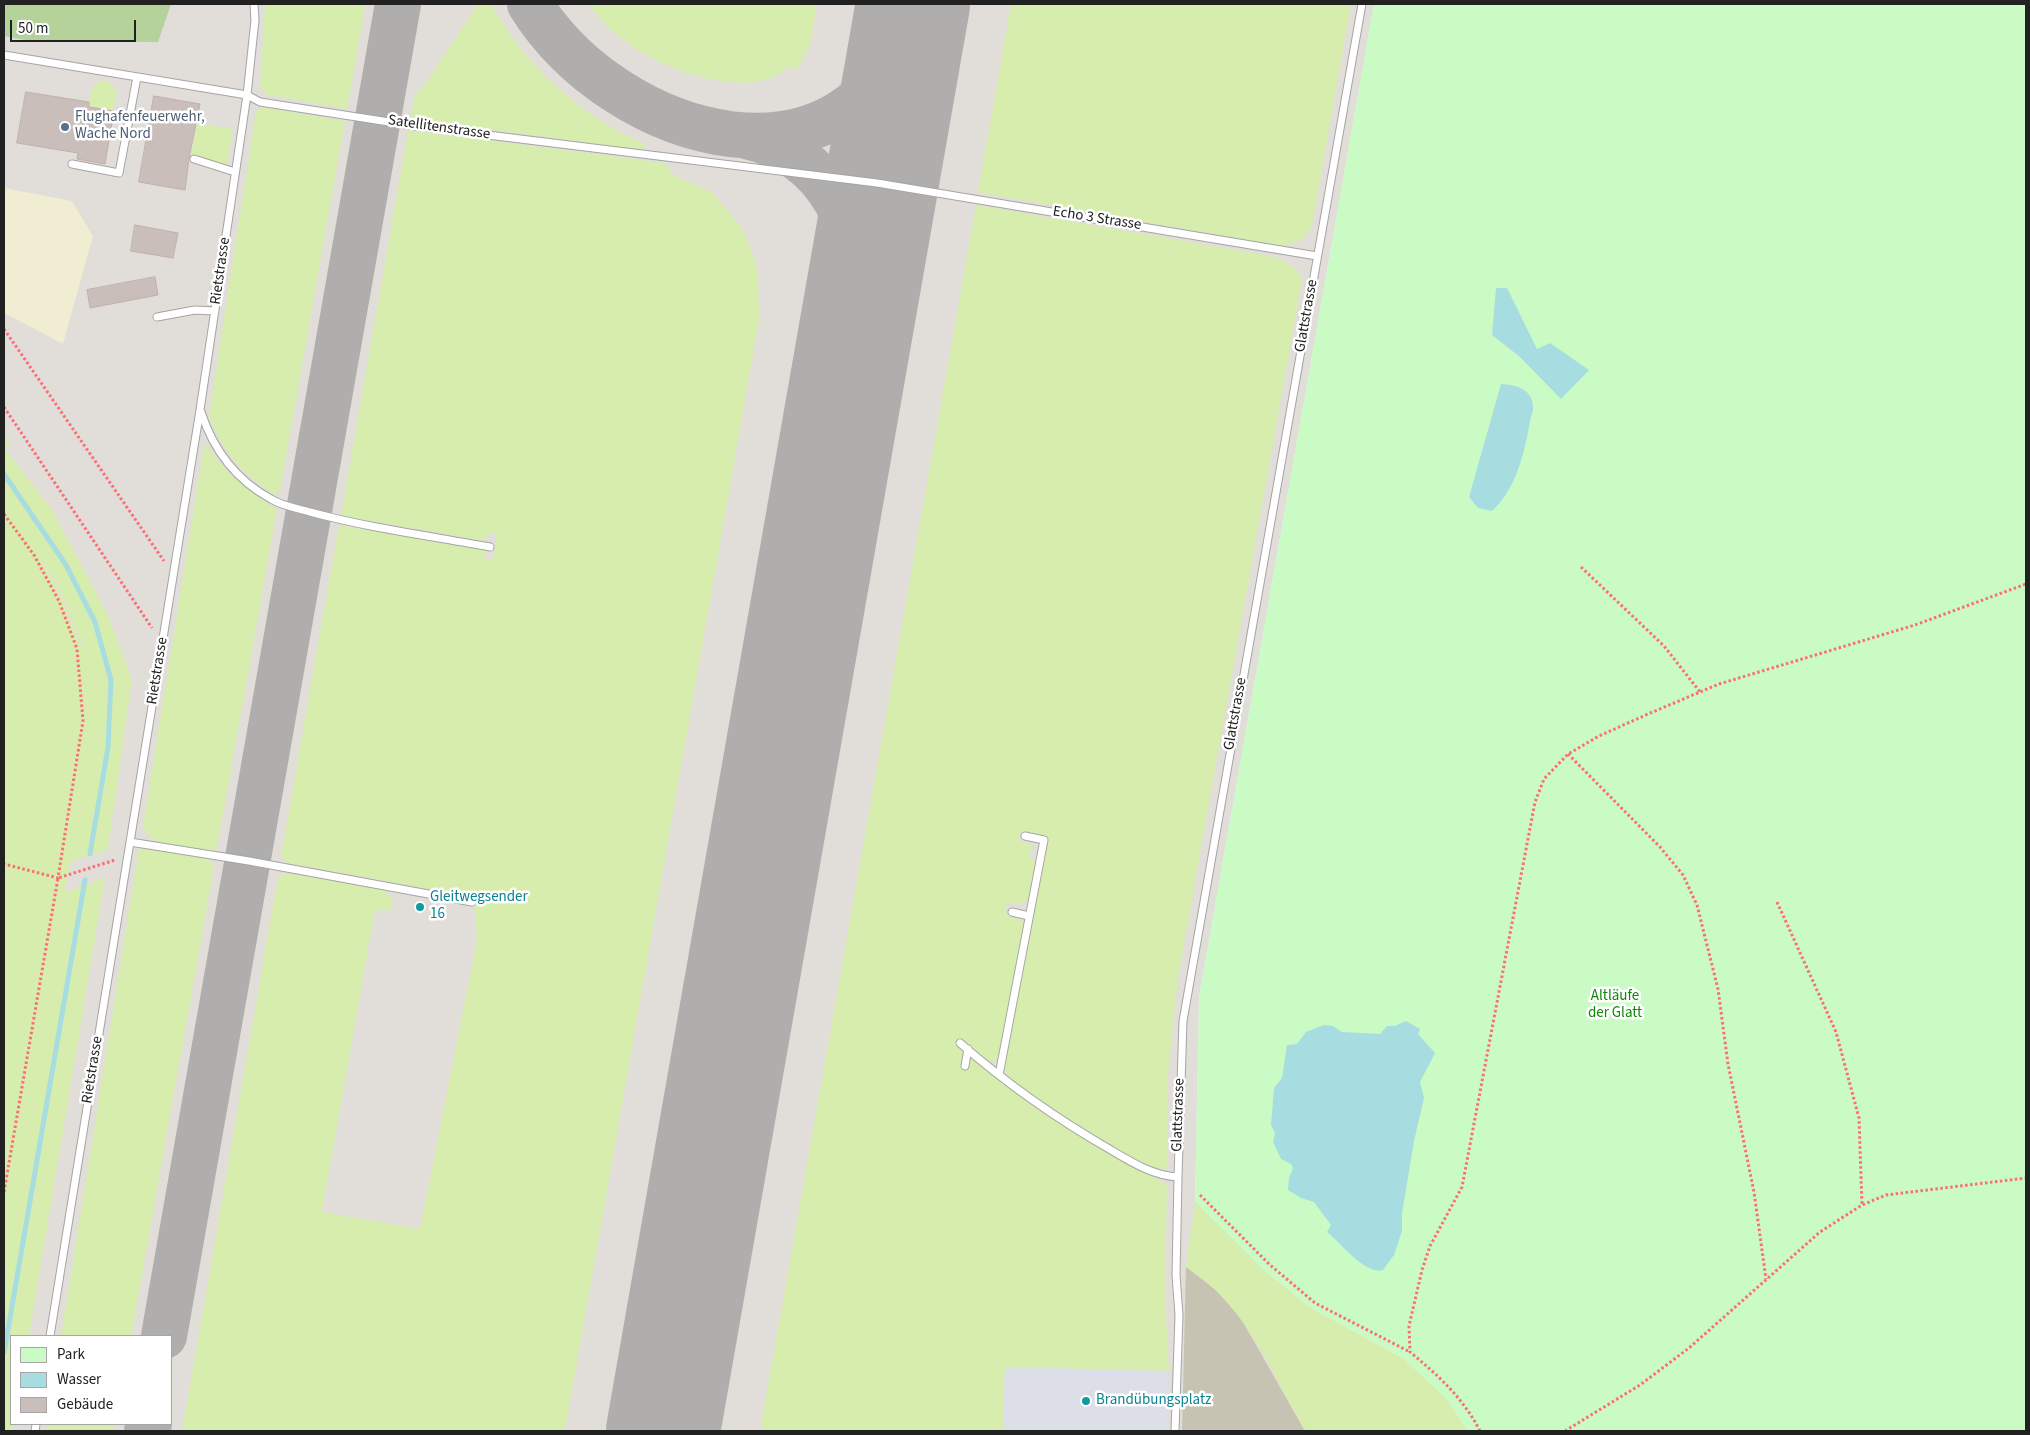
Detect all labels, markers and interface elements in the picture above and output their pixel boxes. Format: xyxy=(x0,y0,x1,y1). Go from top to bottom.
scale bar xyxy=(12,10,139,42)
text: 50 m xyxy=(18,18,48,39)
place label: Flughafenfeuerwehr, Wache Nord xyxy=(75,109,205,144)
street label: Satellitenstrasse xyxy=(387,112,491,144)
marker: Flughafenfeuerwehr, Wache Nord xyxy=(59,121,71,133)
street label: Echo 3 Strasse xyxy=(1051,203,1143,235)
street label: Rietstrasse xyxy=(207,236,235,306)
street label: Glattstrasse xyxy=(1292,278,1322,354)
street label: Rietstrasse xyxy=(144,636,172,706)
street label: Glattstrasse xyxy=(1221,676,1251,752)
place label: Gleitwegsender 16 xyxy=(430,889,528,924)
marker: Gleitwegsender 16 xyxy=(414,901,426,913)
park label: Altläufe der Glatt xyxy=(1588,988,1642,1023)
street label: Rietstrasse xyxy=(79,1035,107,1105)
street label: Glattstrasse xyxy=(1169,1078,1189,1152)
legend xyxy=(10,1335,172,1425)
text: Park xyxy=(57,1344,85,1365)
text: Wasser xyxy=(57,1369,101,1390)
place label: Brandübungsplatz xyxy=(1096,1392,1211,1410)
text: Gebäude xyxy=(57,1394,113,1415)
marker: Brandübungsplatz xyxy=(1080,1395,1092,1407)

